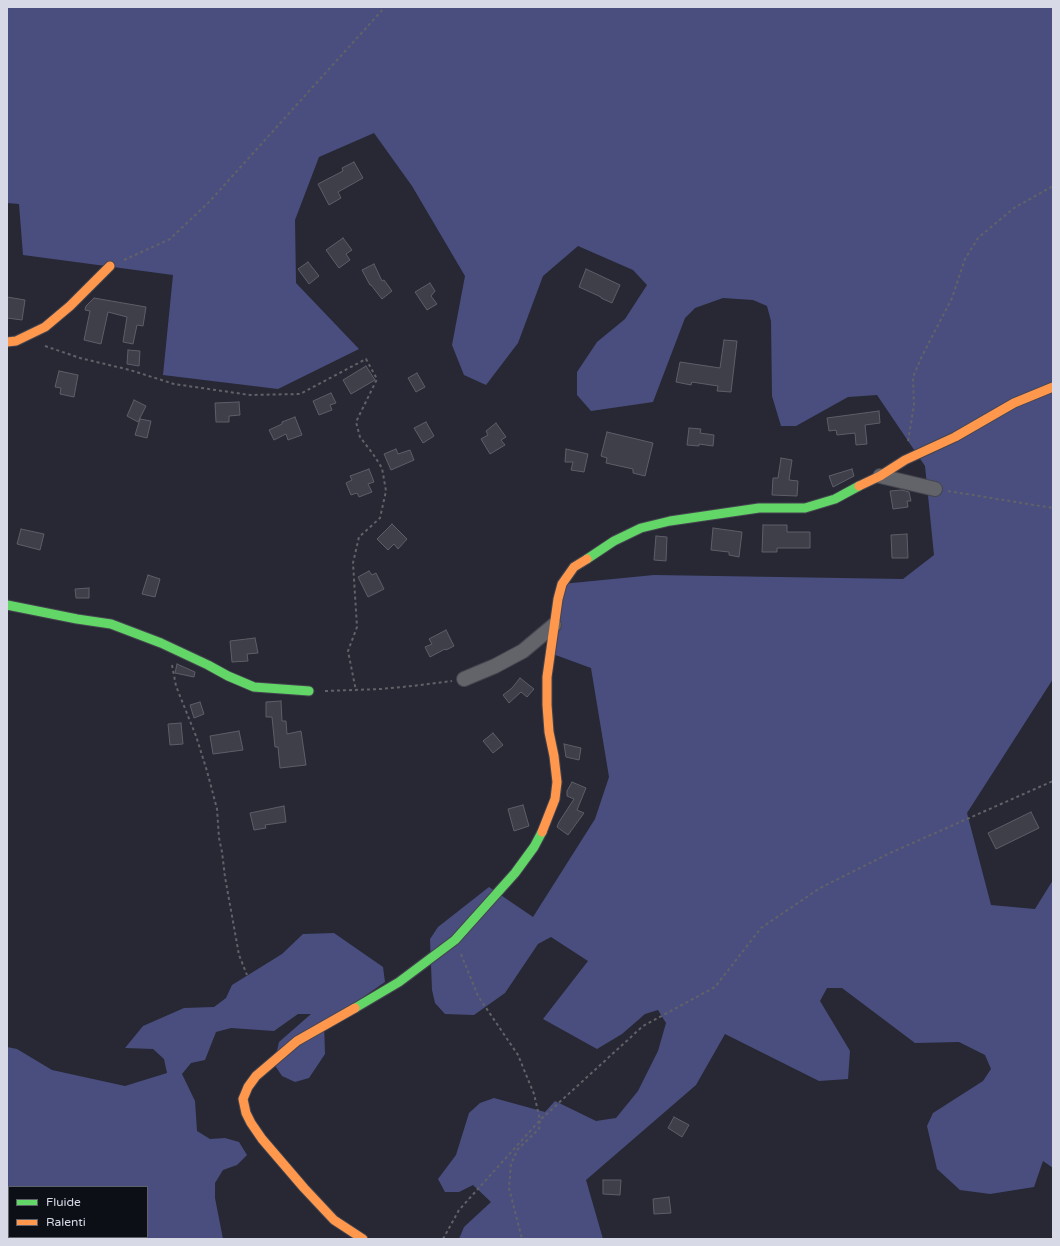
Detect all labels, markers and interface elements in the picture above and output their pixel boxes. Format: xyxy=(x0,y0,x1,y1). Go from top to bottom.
legend xyxy=(8,1186,148,1238)
text: Fluide xyxy=(46,1195,81,1209)
text: Ralenti xyxy=(46,1215,86,1229)

